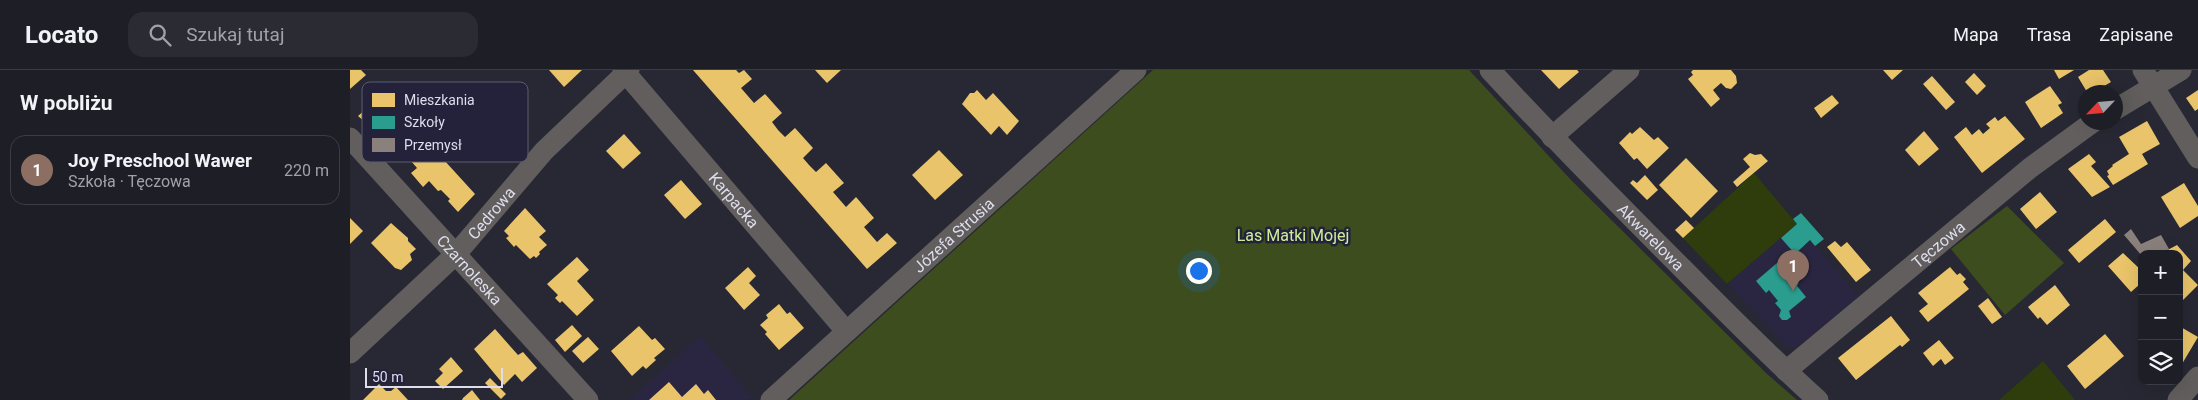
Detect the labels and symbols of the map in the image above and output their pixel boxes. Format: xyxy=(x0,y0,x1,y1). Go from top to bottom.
legend xyxy=(362,82,528,162)
north arrow xyxy=(2078,85,2123,130)
text: Mieszkania xyxy=(404,92,475,108)
text: Szkoły xyxy=(404,114,445,130)
text: Przemysł xyxy=(404,137,462,153)
street label: Karpacka xyxy=(705,169,763,232)
street label: Cedrowa xyxy=(464,183,519,243)
street label: Józefa Strusia xyxy=(910,194,998,277)
street label: Akwarelowa xyxy=(1613,200,1688,275)
street label: Tęczowa xyxy=(1908,217,1969,272)
park label: Las Matki Mojej xyxy=(1237,226,1349,245)
street label: Czarnoleska xyxy=(433,231,506,309)
pin: 1 xyxy=(1777,250,1809,291)
your location xyxy=(1186,258,1212,284)
scale bar xyxy=(365,365,502,388)

